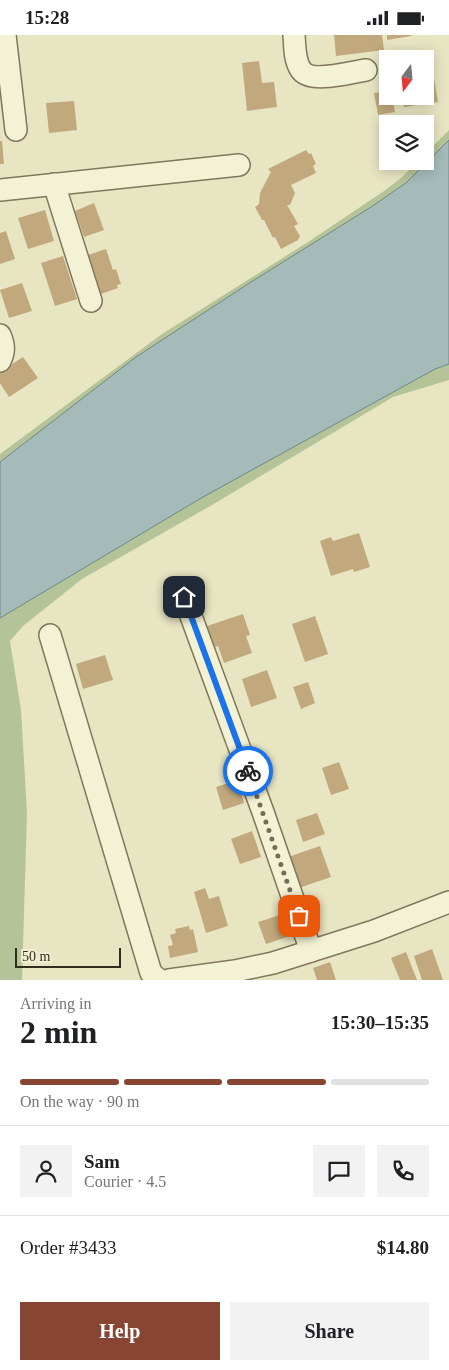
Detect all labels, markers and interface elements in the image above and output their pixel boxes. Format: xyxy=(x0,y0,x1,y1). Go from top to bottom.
text: 15:28 xyxy=(25,7,69,28)
north arrow xyxy=(379,50,434,105)
map controls xyxy=(379,50,434,170)
button: layers xyxy=(379,115,434,170)
pin xyxy=(163,576,205,618)
icon: home xyxy=(170,583,198,611)
courier xyxy=(223,746,273,796)
icon: bike xyxy=(234,757,262,785)
pin xyxy=(278,895,320,937)
icon: bag xyxy=(285,902,313,930)
scale bar xyxy=(15,945,121,968)
text: 50 m xyxy=(22,949,50,964)
text: Arriving in xyxy=(20,995,92,1012)
text: 15:30–15:35 xyxy=(331,1012,429,1033)
text: 2 min xyxy=(20,1014,97,1050)
text: On the way · 90 m xyxy=(20,1093,140,1110)
button: person xyxy=(20,1145,72,1197)
button: chat xyxy=(313,1145,365,1197)
button: phone xyxy=(377,1145,429,1197)
text: Sam xyxy=(84,1151,120,1172)
text: Courier · 4.5 xyxy=(84,1173,166,1190)
text: Order #3433 xyxy=(20,1237,117,1258)
text: $14.80 xyxy=(377,1237,429,1258)
button: Help xyxy=(20,1302,220,1360)
button: Share xyxy=(230,1302,429,1360)

